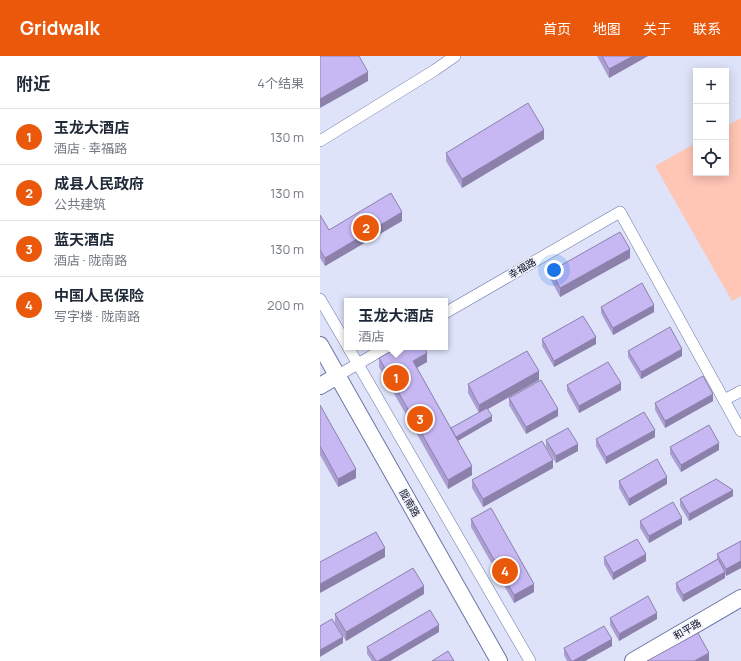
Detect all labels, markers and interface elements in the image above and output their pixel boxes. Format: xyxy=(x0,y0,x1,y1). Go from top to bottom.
text: Gridwalk xyxy=(20,15,100,41)
text: 首页 xyxy=(543,19,571,38)
text: 地图 xyxy=(593,19,621,38)
text: 关于 xyxy=(643,19,671,38)
text: 联系 xyxy=(693,19,721,38)
map controls xyxy=(693,68,729,176)
button: + xyxy=(693,68,729,104)
text: 附近 xyxy=(16,72,50,95)
text: 4个结果 xyxy=(257,74,304,92)
button: − xyxy=(693,104,729,140)
text: 玉龙大酒店 xyxy=(54,117,129,138)
text: 1 xyxy=(26,128,32,146)
text: 130 m xyxy=(270,128,304,146)
text: 酒店 · 幸福路 xyxy=(54,139,127,157)
button: locate xyxy=(693,140,729,176)
text: 成县人民政府 xyxy=(54,173,144,194)
text: 2 xyxy=(25,184,33,202)
text: 130 m xyxy=(270,184,304,202)
text: 公共建筑 xyxy=(54,195,106,213)
pin: 2 xyxy=(353,213,379,243)
text: 蓝天酒店 xyxy=(54,229,114,250)
text: 3 xyxy=(25,240,33,258)
text: 130 m xyxy=(270,240,304,258)
text: 酒店 · 陇南路 xyxy=(54,251,127,269)
street label: 幸福路 xyxy=(506,254,538,282)
your location xyxy=(544,260,564,280)
text: 中国人民保险 xyxy=(54,285,144,306)
text: 4 xyxy=(25,296,33,314)
text: 200 m xyxy=(267,296,304,314)
popup xyxy=(344,298,448,350)
text: 玉龙大酒店 xyxy=(358,305,434,326)
text: 写字楼 · 陇南路 xyxy=(54,307,140,325)
text: 酒店 xyxy=(358,327,385,345)
pin: 1 xyxy=(383,363,409,393)
pin: 3 xyxy=(407,404,433,434)
street label: 陇南路 xyxy=(396,487,424,519)
pin: 4 xyxy=(492,556,518,586)
street label: 和平路 xyxy=(671,615,703,643)

